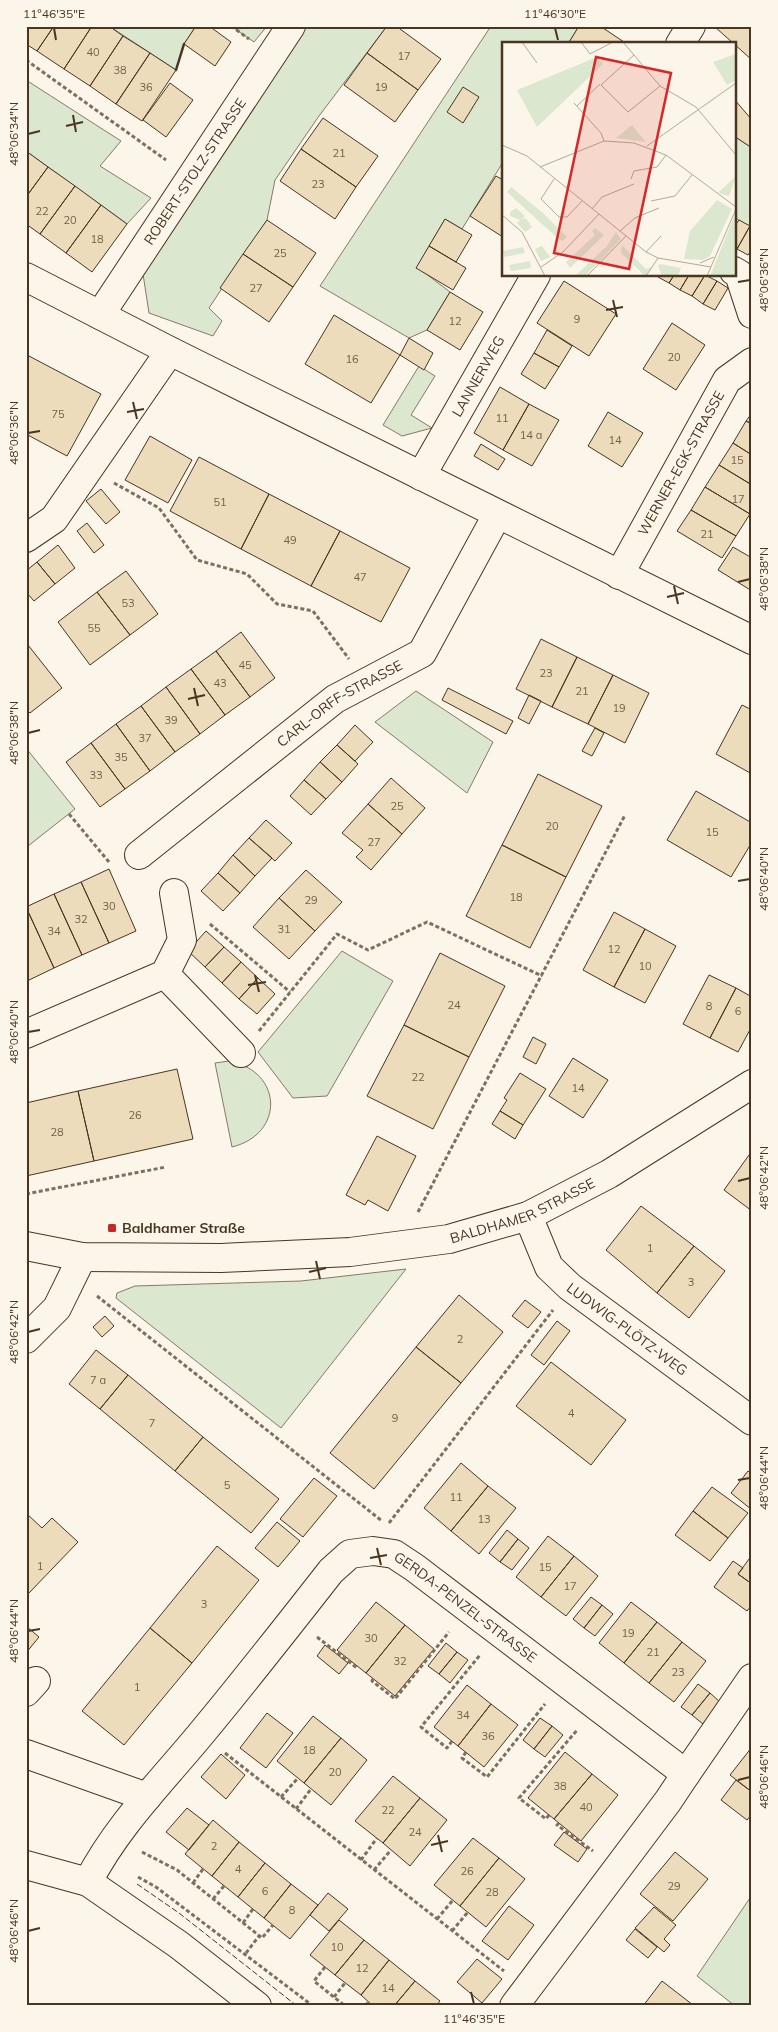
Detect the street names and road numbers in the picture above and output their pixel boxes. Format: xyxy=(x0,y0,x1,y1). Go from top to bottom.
street label: ROBERT-STOLZ-STRASSE xyxy=(140,95,250,248)
street label: LANNERWEG xyxy=(448,332,508,420)
street label: WERNER-EGK-STRASSE xyxy=(634,388,728,539)
street label: CARL-ORFF-STRASSE xyxy=(273,656,405,751)
street label: BALDHAMER STRASSE xyxy=(448,1174,598,1247)
street label: LUDWIG-PLÖTZ-WEG xyxy=(563,1279,691,1379)
street label: GERDA-PENZEL-STRASSE xyxy=(391,1548,540,1666)

